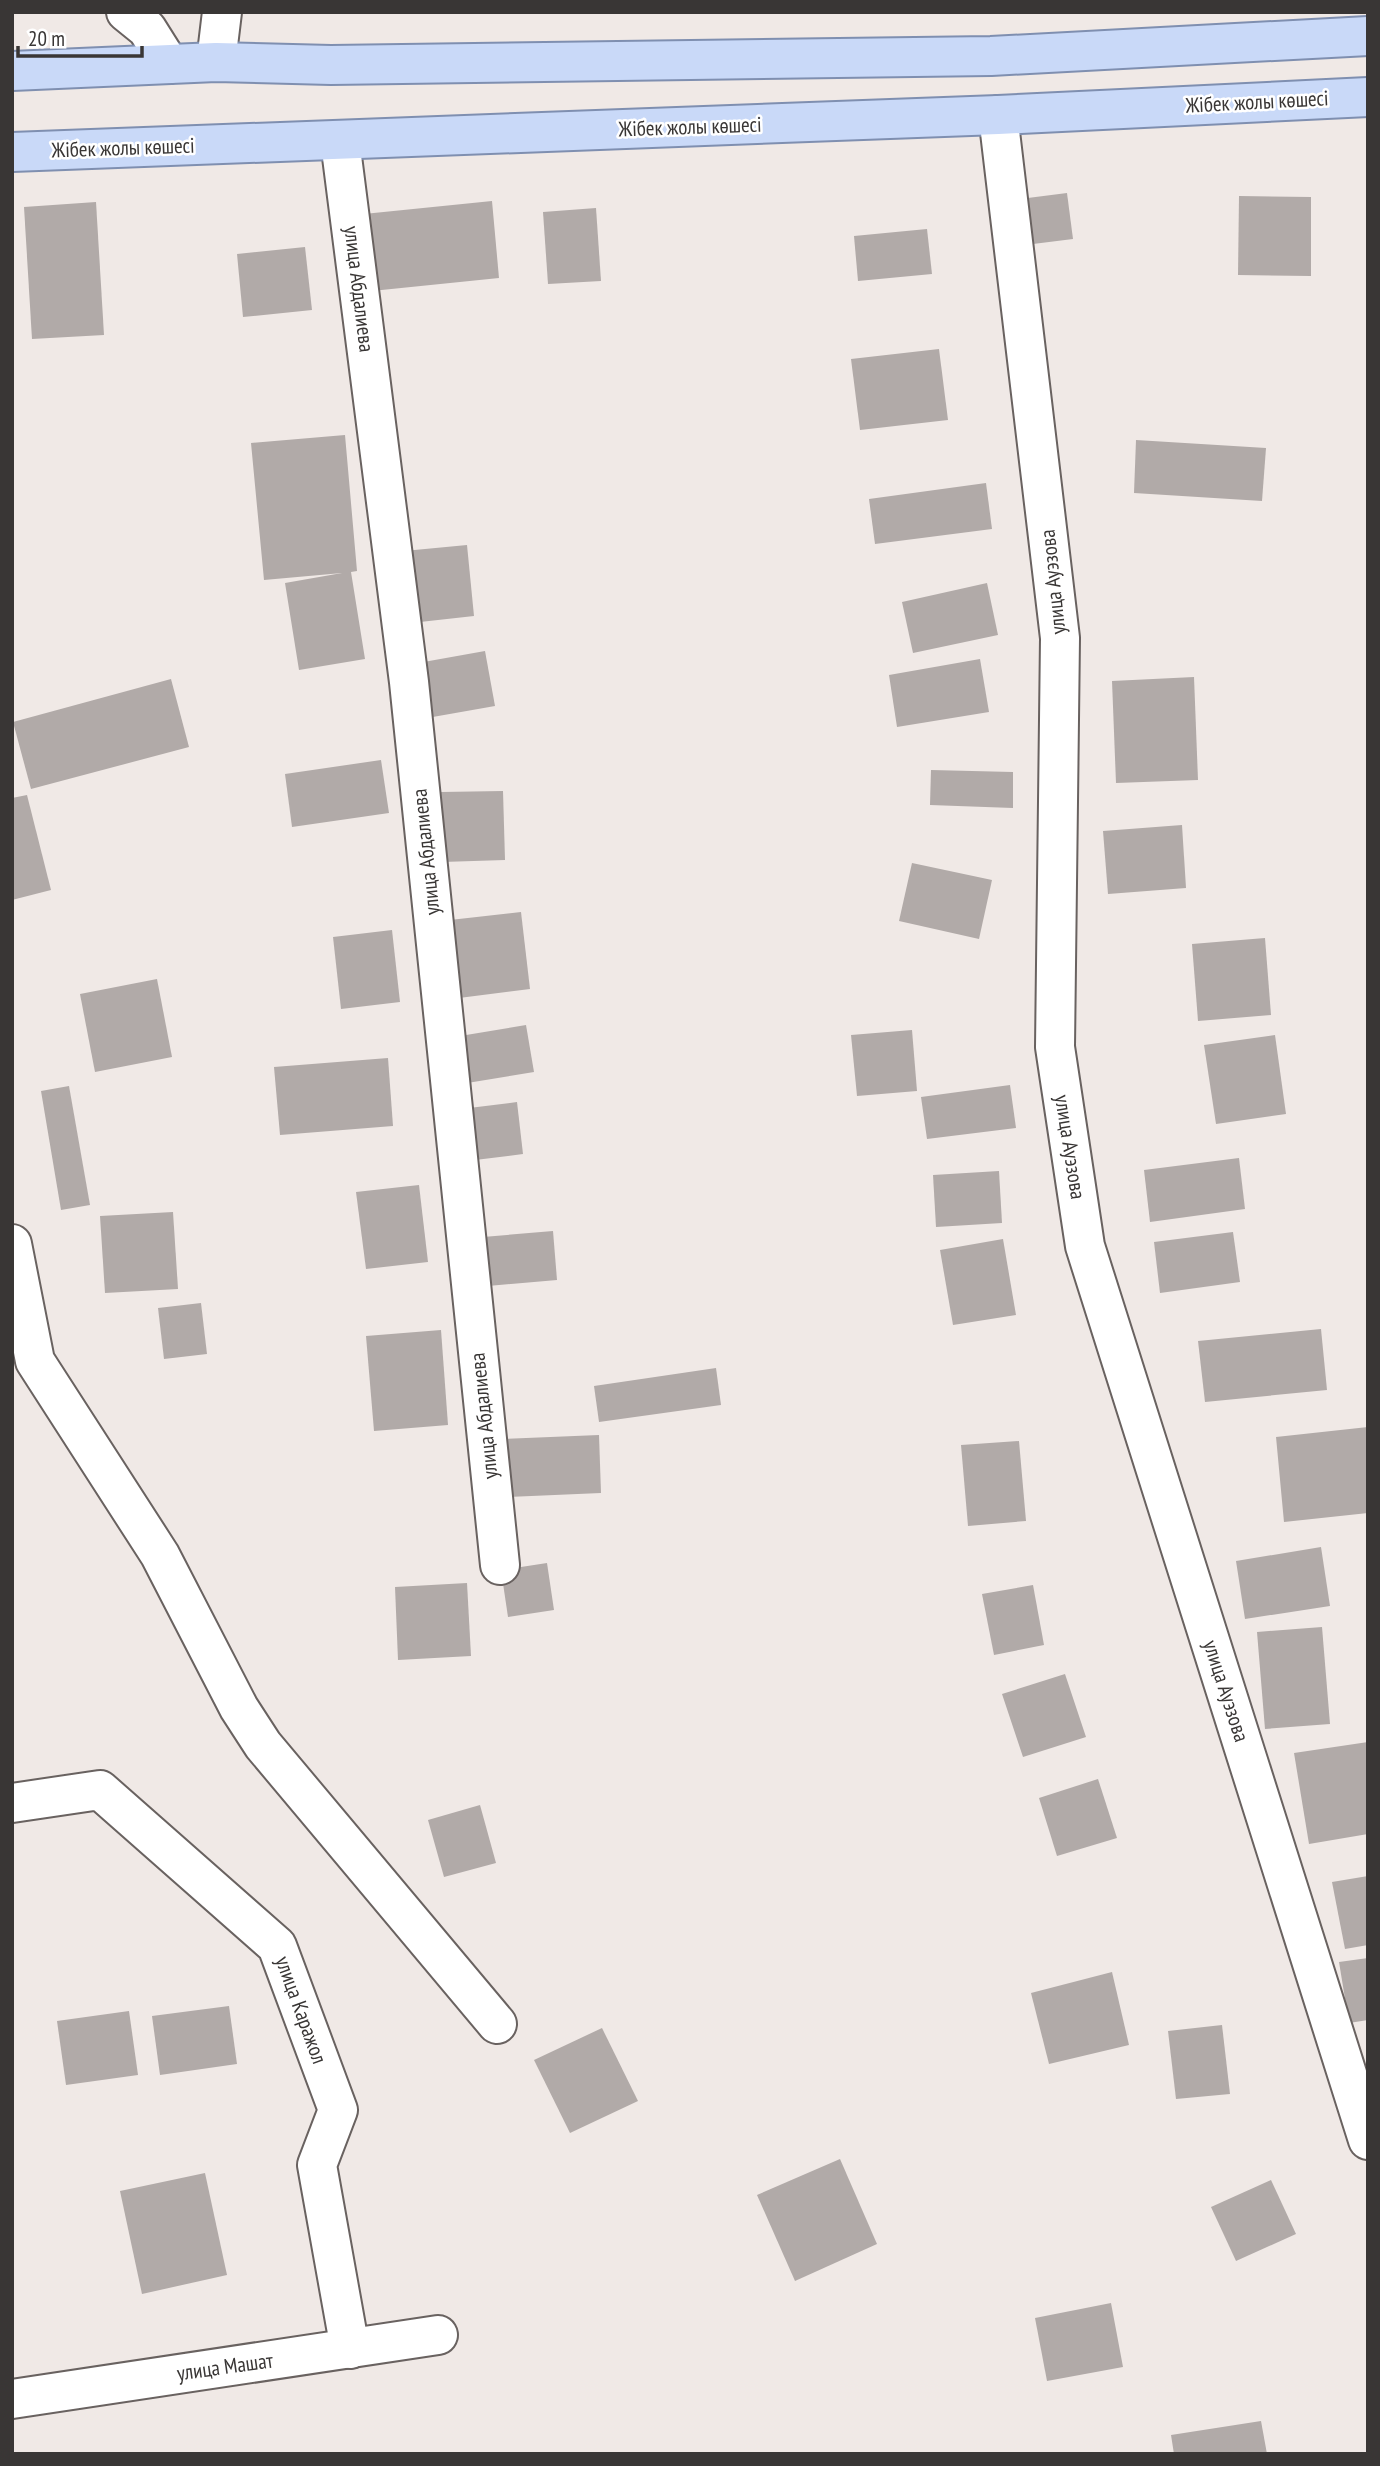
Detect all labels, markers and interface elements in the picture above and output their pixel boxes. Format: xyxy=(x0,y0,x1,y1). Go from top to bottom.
scale bar xyxy=(18,14,142,58)
text: 20 m xyxy=(28,25,65,52)
street label: Жібек жолы көшесі xyxy=(1184,84,1329,119)
street label: Жібек жолы көшесі xyxy=(617,111,762,143)
street label: Жібек жолы көшесі xyxy=(50,132,195,164)
street label: улица Абдалиева xyxy=(338,224,381,354)
street label: улица Ауэзова xyxy=(1034,528,1071,636)
street label: улица Абдалиева xyxy=(405,788,446,917)
street label: улица Ауэзова xyxy=(1049,1093,1092,1201)
street label: улица Абдалиева xyxy=(463,1352,504,1481)
street label: улица Ауэзова xyxy=(1197,1637,1256,1745)
street label: улица Каражол xyxy=(270,1952,333,2067)
street label: улица Машат xyxy=(175,2346,275,2387)

